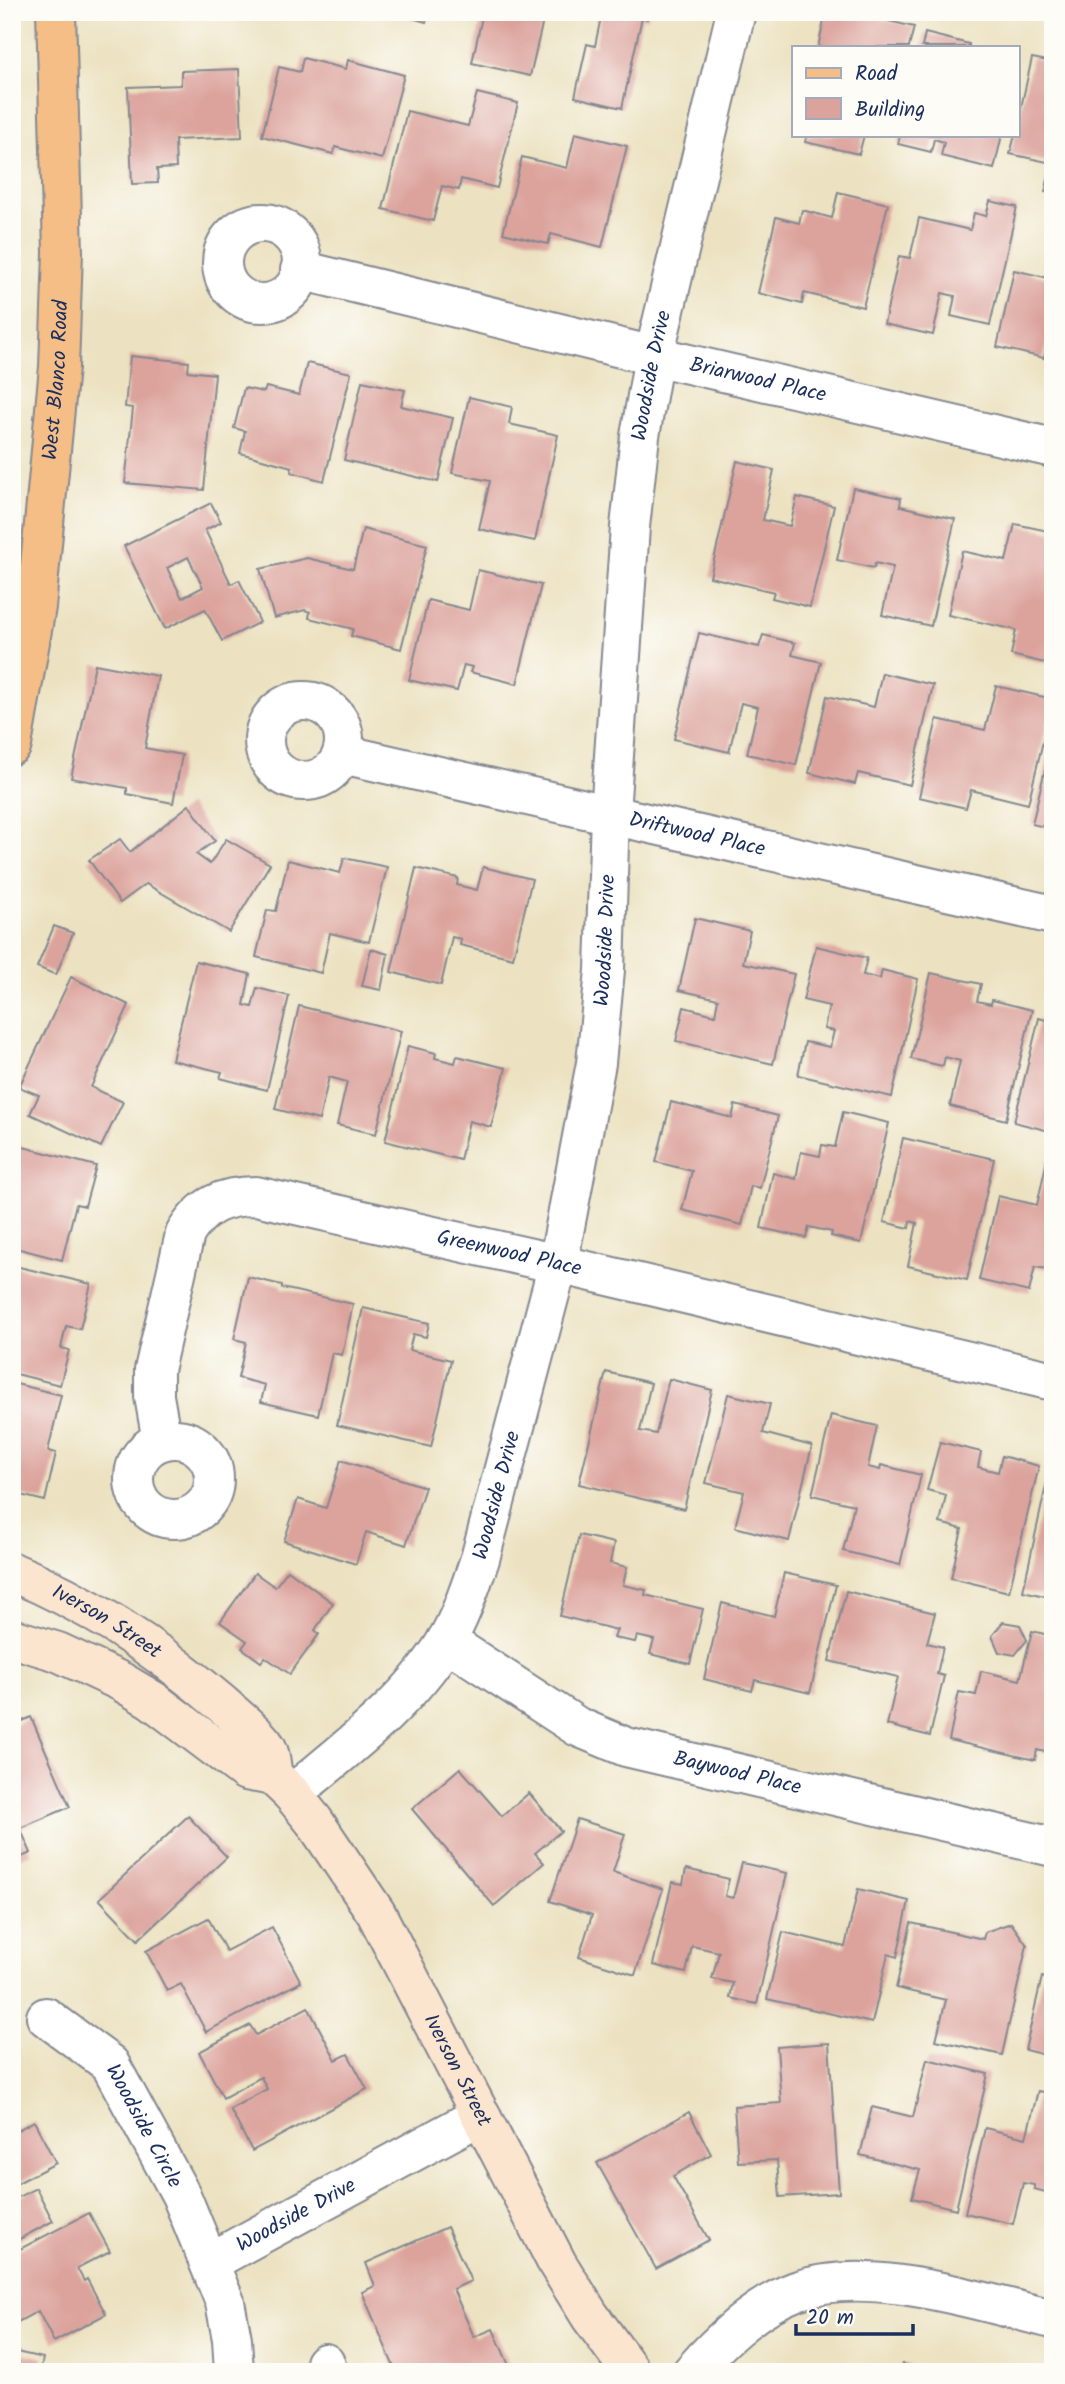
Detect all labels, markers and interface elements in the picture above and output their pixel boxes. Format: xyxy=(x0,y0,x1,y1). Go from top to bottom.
legend xyxy=(792,46,1020,136)
text: Road xyxy=(855,58,898,91)
text: Building xyxy=(855,94,925,127)
street label: West Blanco Road xyxy=(34,299,78,462)
street label: Woodside Drive xyxy=(623,307,681,443)
street label: Briarwood Place xyxy=(686,348,830,412)
street label: Driftwood Place xyxy=(626,803,769,866)
street label: Woodside Drive xyxy=(585,873,625,1008)
street label: Greenwood Place xyxy=(434,1221,585,1286)
street label: Woodside Drive xyxy=(464,1427,530,1563)
street label: Iverson Street xyxy=(46,1576,169,1668)
street label: Baywood Place xyxy=(670,1742,805,1804)
street label: Iverson Street xyxy=(414,2008,501,2133)
street label: Woodside Circle xyxy=(97,2058,191,2195)
street label: Woodside Drive xyxy=(230,2169,363,2261)
scale bar xyxy=(796,2293,913,2337)
text: 20 m xyxy=(806,2302,854,2335)

